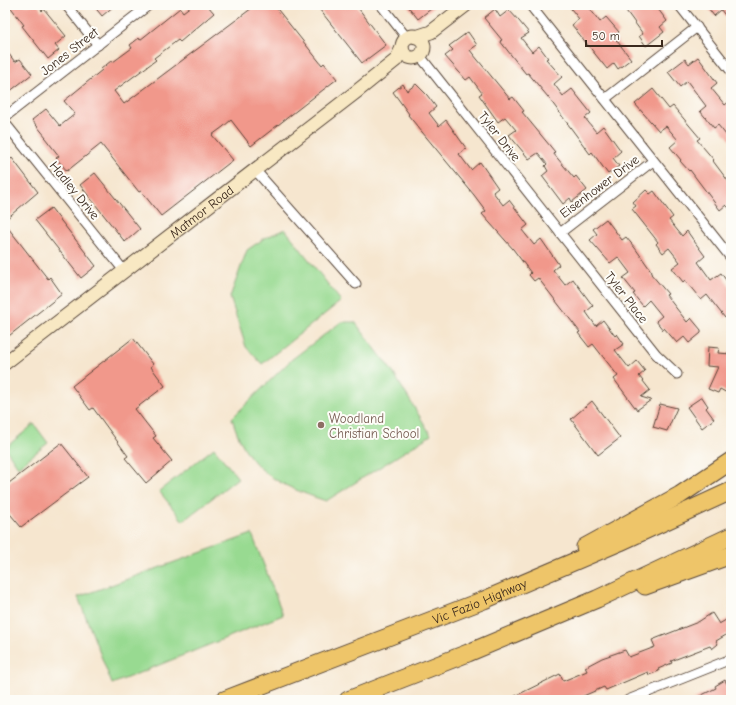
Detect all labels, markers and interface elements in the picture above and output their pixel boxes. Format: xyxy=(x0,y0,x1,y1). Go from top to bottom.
scale bar xyxy=(586,22,662,48)
street label: Jones Street xyxy=(38,24,102,78)
text: 50 m xyxy=(592,29,620,43)
street label: Tyler Drive xyxy=(475,108,524,165)
street label: Eisenhower Drive xyxy=(557,151,642,221)
street label: Hadley Drive xyxy=(47,158,103,223)
street label: Matmor Road xyxy=(167,182,237,241)
street label: Tyler Place xyxy=(602,269,652,326)
place label: Woodland Christian School xyxy=(329,411,419,441)
marker: Woodland Christian School xyxy=(316,420,326,430)
street label: Vic Fazio Highway xyxy=(430,576,529,627)

